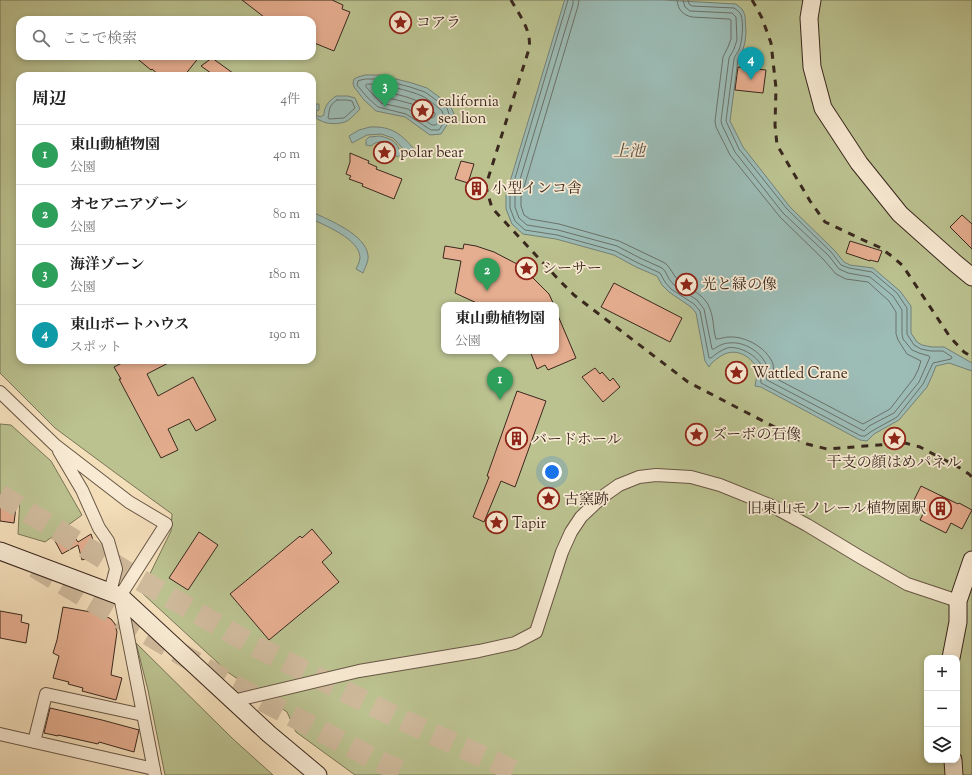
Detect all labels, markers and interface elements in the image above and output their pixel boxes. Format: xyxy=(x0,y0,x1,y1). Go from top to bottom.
place icon: コアラ xyxy=(387,9,413,35)
place label: コアラ xyxy=(416,13,461,34)
search box xyxy=(16,16,316,60)
icon: search xyxy=(30,27,52,49)
text: ここで検索 xyxy=(62,29,137,50)
pin: 4 xyxy=(738,47,764,80)
pin: 3 xyxy=(372,74,398,107)
text: 周辺 xyxy=(32,88,66,112)
text: 4件 xyxy=(280,91,300,109)
place label: california sea lion xyxy=(438,92,499,130)
place icon: california sea lion xyxy=(410,97,436,123)
text: 東山動植物園 xyxy=(70,135,160,156)
place icon: polar bear xyxy=(371,139,397,165)
water label: 上池 xyxy=(613,141,647,164)
place label: polar bear xyxy=(400,143,464,164)
text: 1 xyxy=(43,146,47,164)
text: 40 m xyxy=(273,146,300,164)
text: 公園 xyxy=(70,159,96,177)
building icon: 小型インコ舎 xyxy=(464,175,490,201)
place label: 小型インコ舎 xyxy=(492,179,582,200)
text: オセアニアゾーン xyxy=(70,195,189,216)
text: 2 xyxy=(42,206,48,224)
text: 80 m xyxy=(273,206,300,224)
text: 公園 xyxy=(70,219,96,237)
text: 海洋ゾーン xyxy=(70,255,145,276)
place icon: シーサー xyxy=(513,255,539,281)
pin: 2 xyxy=(474,258,500,291)
place label: シーサー xyxy=(542,259,602,280)
text: 3 xyxy=(42,266,48,284)
text: 180 m xyxy=(269,266,300,284)
place icon: 光と緑の像 xyxy=(673,271,699,297)
place label: 光と緑の像 xyxy=(702,275,777,296)
text: 公園 xyxy=(70,279,96,297)
popup xyxy=(441,302,559,354)
text: 東山動植物園 xyxy=(455,309,545,330)
text: 東山ボートハウス xyxy=(70,315,189,336)
text: 4 xyxy=(42,326,48,344)
text: 190 m xyxy=(269,326,300,344)
text: 公園 xyxy=(455,333,481,351)
text: スポット xyxy=(70,339,122,357)
place icon: Wattled Crane xyxy=(723,360,749,386)
place label: Wattled Crane xyxy=(752,364,848,385)
pin: 1 xyxy=(487,367,513,400)
place icon: ズーボの石像 xyxy=(683,421,709,447)
place label: ズーボの石像 xyxy=(712,425,801,446)
building icon: バードホール xyxy=(503,426,529,452)
place icon: 干支の顔はめパネル xyxy=(881,426,907,452)
place label: バードホール xyxy=(532,430,622,451)
place label: 干支の顔はめパネル xyxy=(826,453,962,474)
your location xyxy=(542,462,562,482)
place icon: 古窯跡 xyxy=(536,486,562,512)
place label: 古窯跡 xyxy=(564,490,609,511)
building icon: 旧東山モノレール植物園駅 xyxy=(928,495,954,521)
place label: 旧東山モノレール植物園駅 xyxy=(747,499,926,520)
place icon: Tapir xyxy=(484,510,510,536)
place label: Tapir xyxy=(512,514,547,535)
map controls xyxy=(924,655,960,763)
button: + xyxy=(924,655,960,691)
button: − xyxy=(924,691,960,727)
button: layers xyxy=(924,727,960,763)

